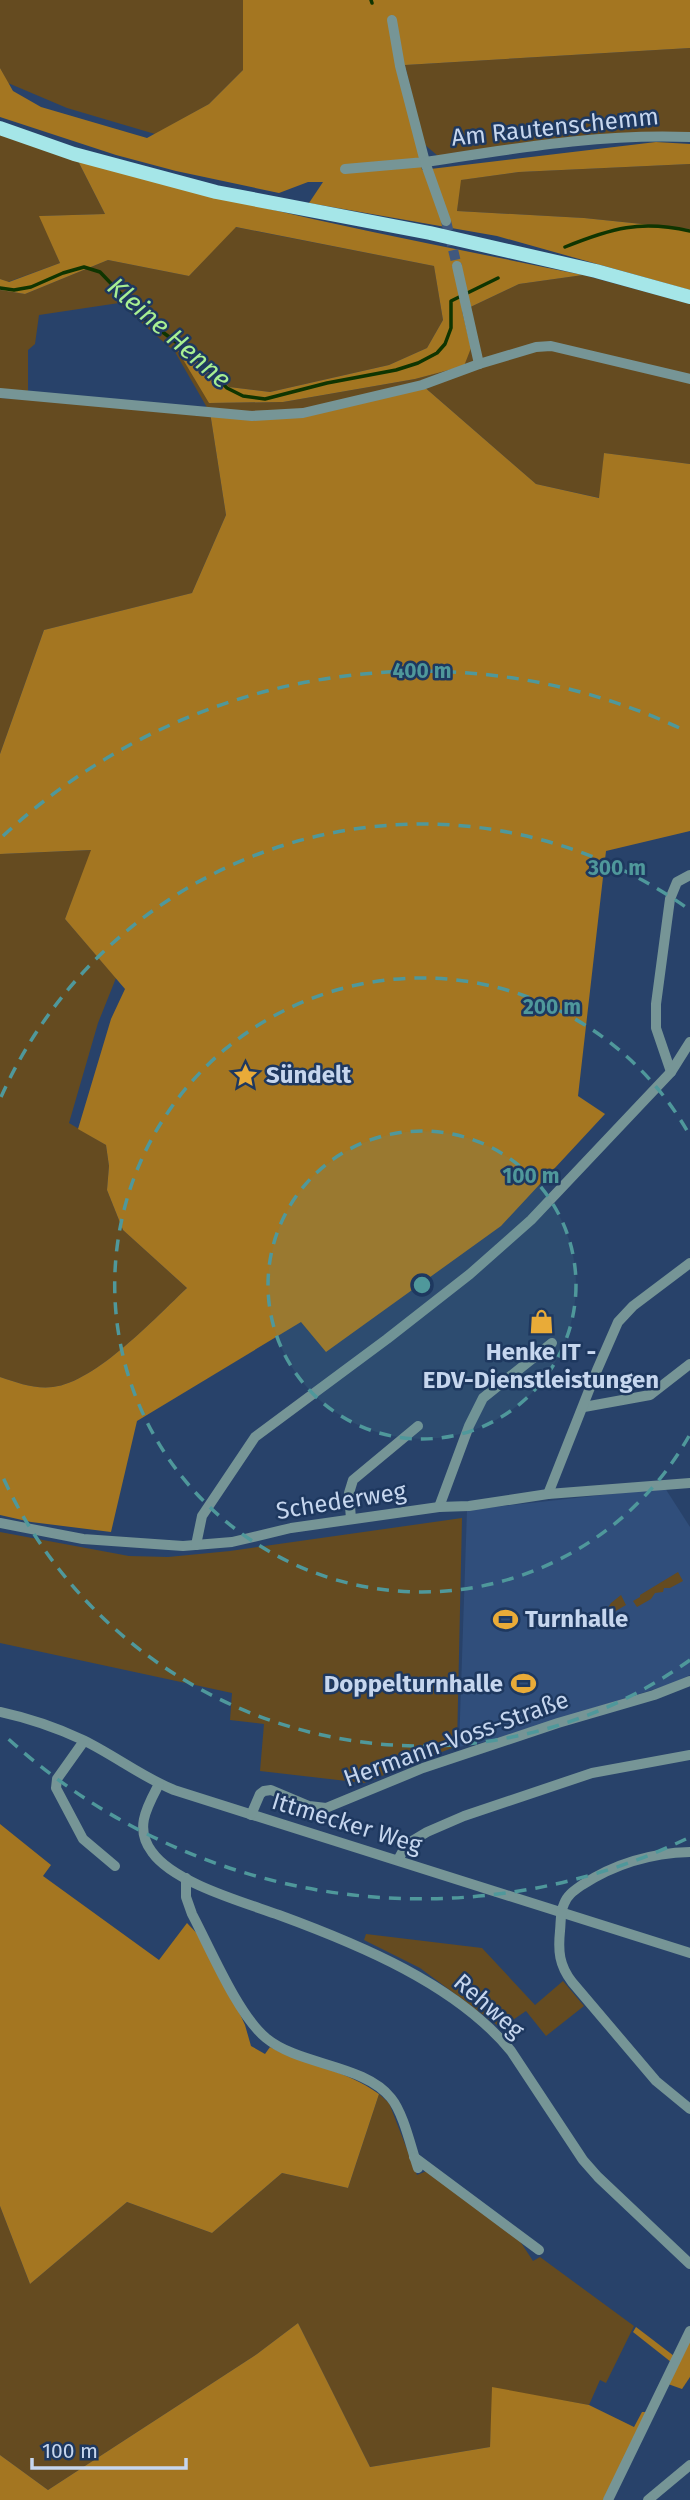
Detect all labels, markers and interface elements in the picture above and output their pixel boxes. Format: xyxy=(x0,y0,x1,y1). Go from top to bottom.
street label: Am Rautenschemm xyxy=(450,102,660,152)
water label: Kleine Henne xyxy=(101,271,237,395)
text: 400 m xyxy=(392,658,452,684)
text: 300 m xyxy=(587,855,646,881)
text: 200 m xyxy=(523,994,581,1020)
place icon: Sündelt xyxy=(232,1061,260,1089)
place label: Sündelt xyxy=(266,1061,352,1089)
text: 100 m xyxy=(502,1163,560,1189)
centre of rings xyxy=(410,1273,434,1297)
shop icon: Henke IT - EDV-Dienstleistungen xyxy=(527,1307,555,1335)
place label: Henke IT - EDV-Dienstleistungen xyxy=(423,1338,659,1394)
street label: Schederweg xyxy=(274,1477,408,1525)
sports icon: Turnhalle xyxy=(491,1605,519,1633)
place label: Turnhalle xyxy=(525,1605,628,1633)
place label: Doppelturnhalle xyxy=(324,1670,503,1698)
sports icon: Doppelturnhalle xyxy=(509,1670,537,1698)
street label: Hermann-Voss-Straße xyxy=(340,1685,572,1793)
street label: Ittmecker Weg xyxy=(269,1787,426,1859)
street label: Rehweg xyxy=(448,1968,530,2044)
scale bar xyxy=(32,2426,186,2470)
text: 100 m xyxy=(42,2438,98,2464)

